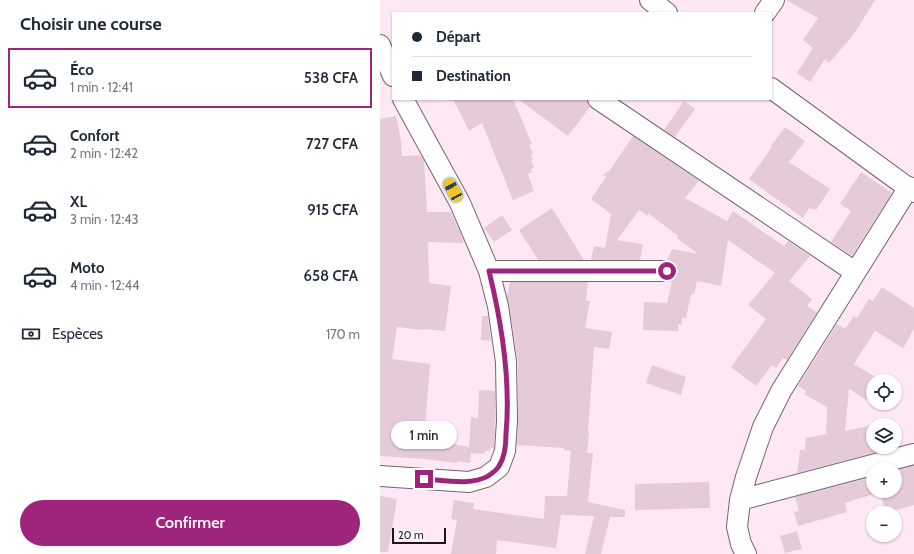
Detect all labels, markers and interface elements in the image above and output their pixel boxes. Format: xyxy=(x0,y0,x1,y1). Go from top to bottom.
text: Choisir une course xyxy=(20,13,162,35)
text: Départ xyxy=(436,28,481,46)
icon: car xyxy=(22,60,58,96)
text: Éco xyxy=(70,61,94,79)
text: Destination xyxy=(436,67,511,85)
text: 538 CFA xyxy=(304,69,358,87)
text: 1 min · 12:41 xyxy=(70,79,133,95)
icon: car xyxy=(22,126,58,162)
text: Confort xyxy=(70,127,119,145)
text: 727 CFA xyxy=(306,135,358,153)
text: 2 min · 12:42 xyxy=(70,145,138,161)
car xyxy=(442,177,464,203)
icon: car xyxy=(22,192,58,228)
text: XL xyxy=(70,193,87,211)
text: 915 CFA xyxy=(307,201,358,219)
text: 3 min · 12:43 xyxy=(70,211,139,227)
icon: car xyxy=(22,258,58,294)
text: Moto xyxy=(70,259,104,277)
route start xyxy=(658,262,676,280)
text: 658 CFA xyxy=(303,267,358,285)
text: 4 min · 12:44 xyxy=(70,277,140,293)
icon: cash xyxy=(20,323,42,345)
text: Espèces xyxy=(52,325,103,343)
text: 170 m xyxy=(326,326,360,342)
map controls xyxy=(866,374,902,542)
button: locate xyxy=(866,374,902,410)
button: layers xyxy=(866,418,902,454)
callout: 1 min xyxy=(391,421,457,449)
text: 1 min xyxy=(409,427,439,443)
button: + xyxy=(866,462,902,498)
route end xyxy=(415,470,433,488)
button: Confirmer xyxy=(20,500,360,546)
button: − xyxy=(866,506,902,542)
scale bar xyxy=(392,526,446,545)
text: 20 m xyxy=(398,528,424,542)

